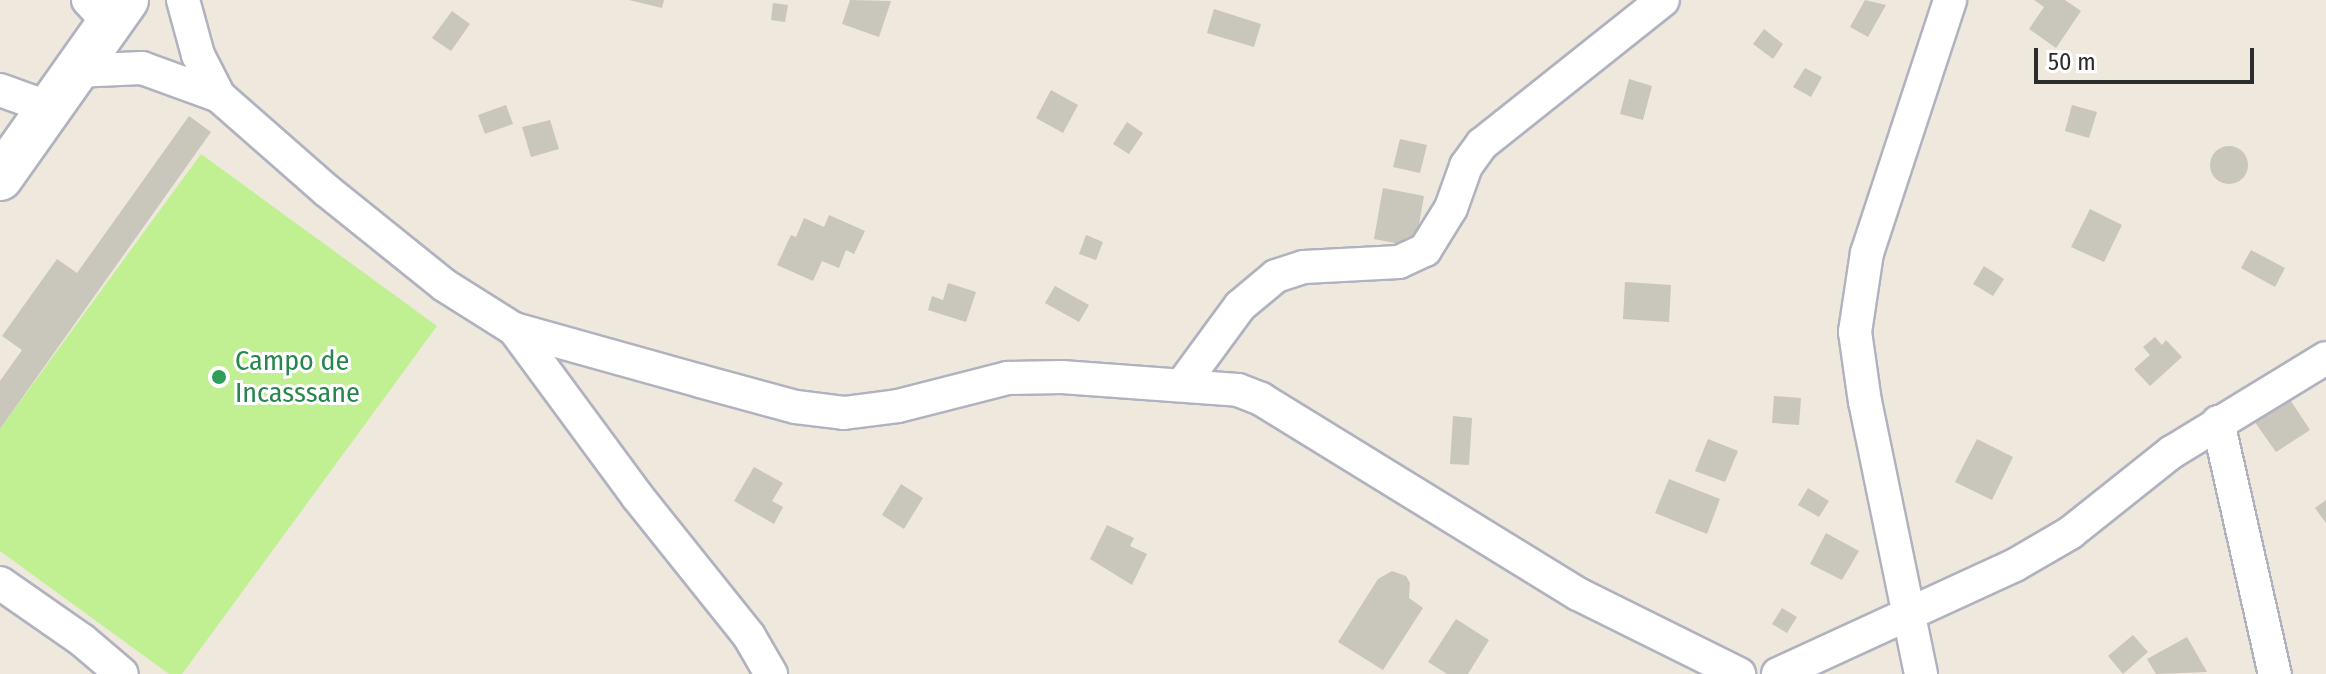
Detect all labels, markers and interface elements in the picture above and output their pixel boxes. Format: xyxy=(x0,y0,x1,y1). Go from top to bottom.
scale bar xyxy=(2038,32,2258,82)
text: 50 m xyxy=(2048,48,2096,76)
place label: Campo de Incasssane xyxy=(235,344,360,410)
marker: Campo de Incasssane xyxy=(210,368,228,386)

